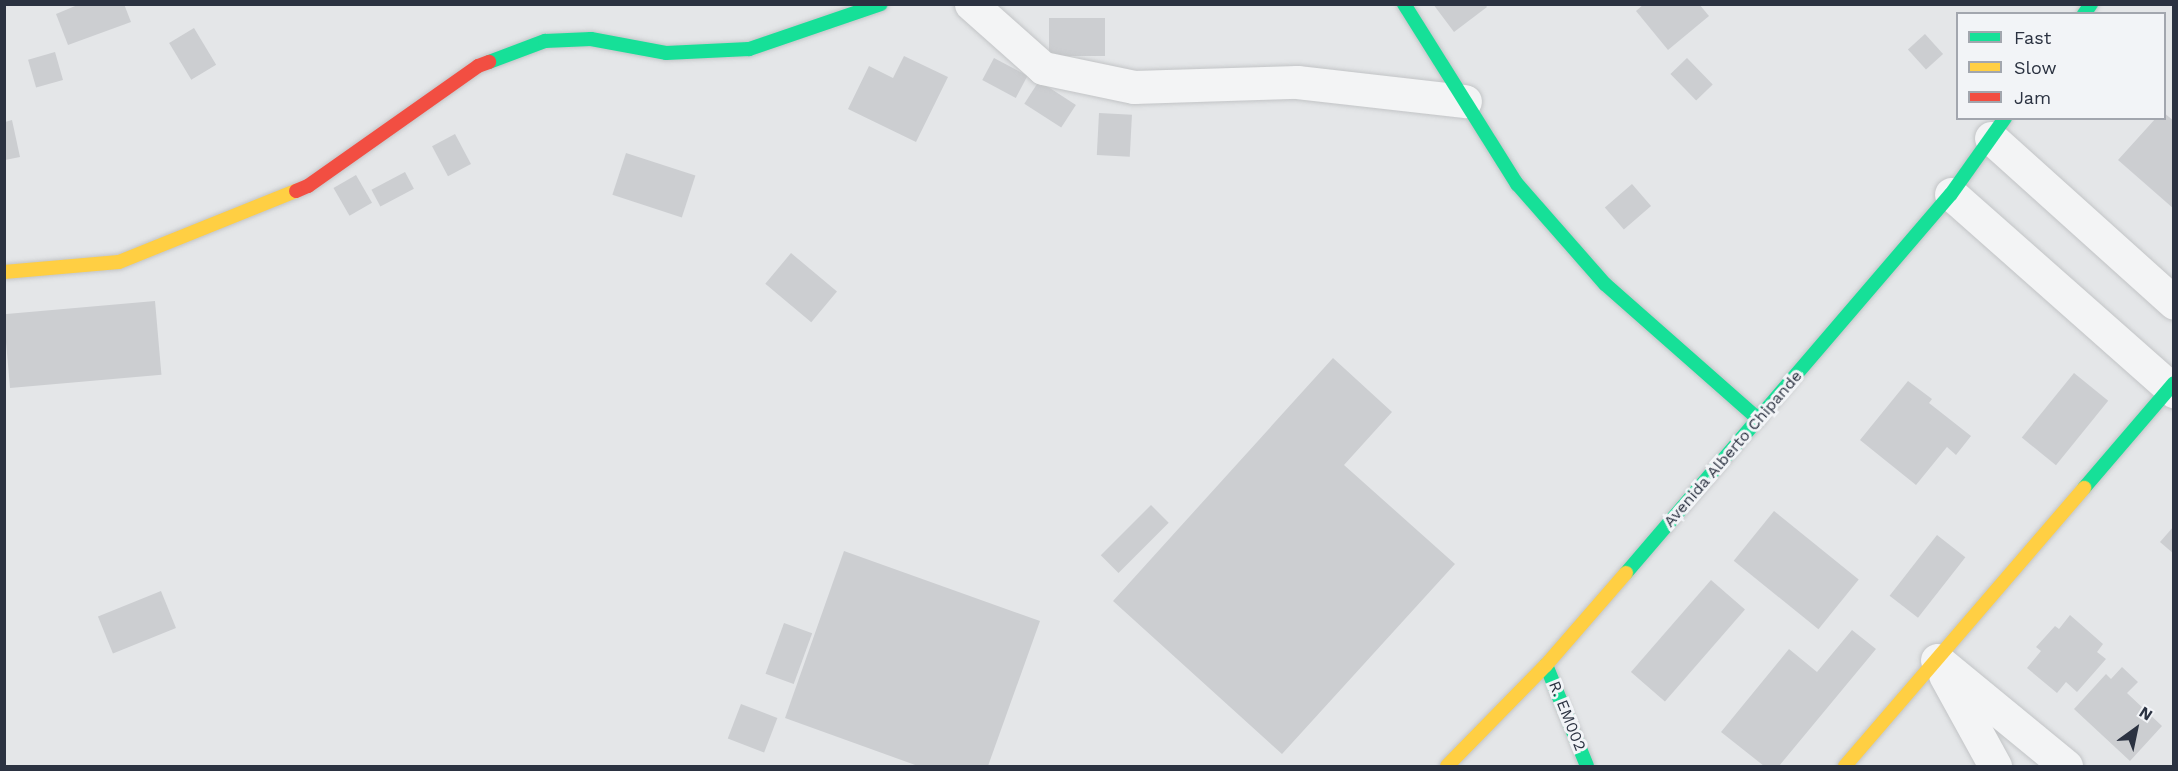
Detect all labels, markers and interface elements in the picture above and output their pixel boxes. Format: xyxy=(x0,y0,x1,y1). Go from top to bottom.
legend xyxy=(1956,12,2166,120)
text: Fast xyxy=(2014,27,2051,48)
text: Slow xyxy=(2014,57,2057,78)
text: Jam xyxy=(2014,87,2051,108)
street label: Avenida Alberto Chipande xyxy=(1659,366,1807,532)
street label: R. EM002 xyxy=(1544,678,1590,754)
north arrow xyxy=(2106,699,2166,759)
text: N xyxy=(2136,702,2156,725)

